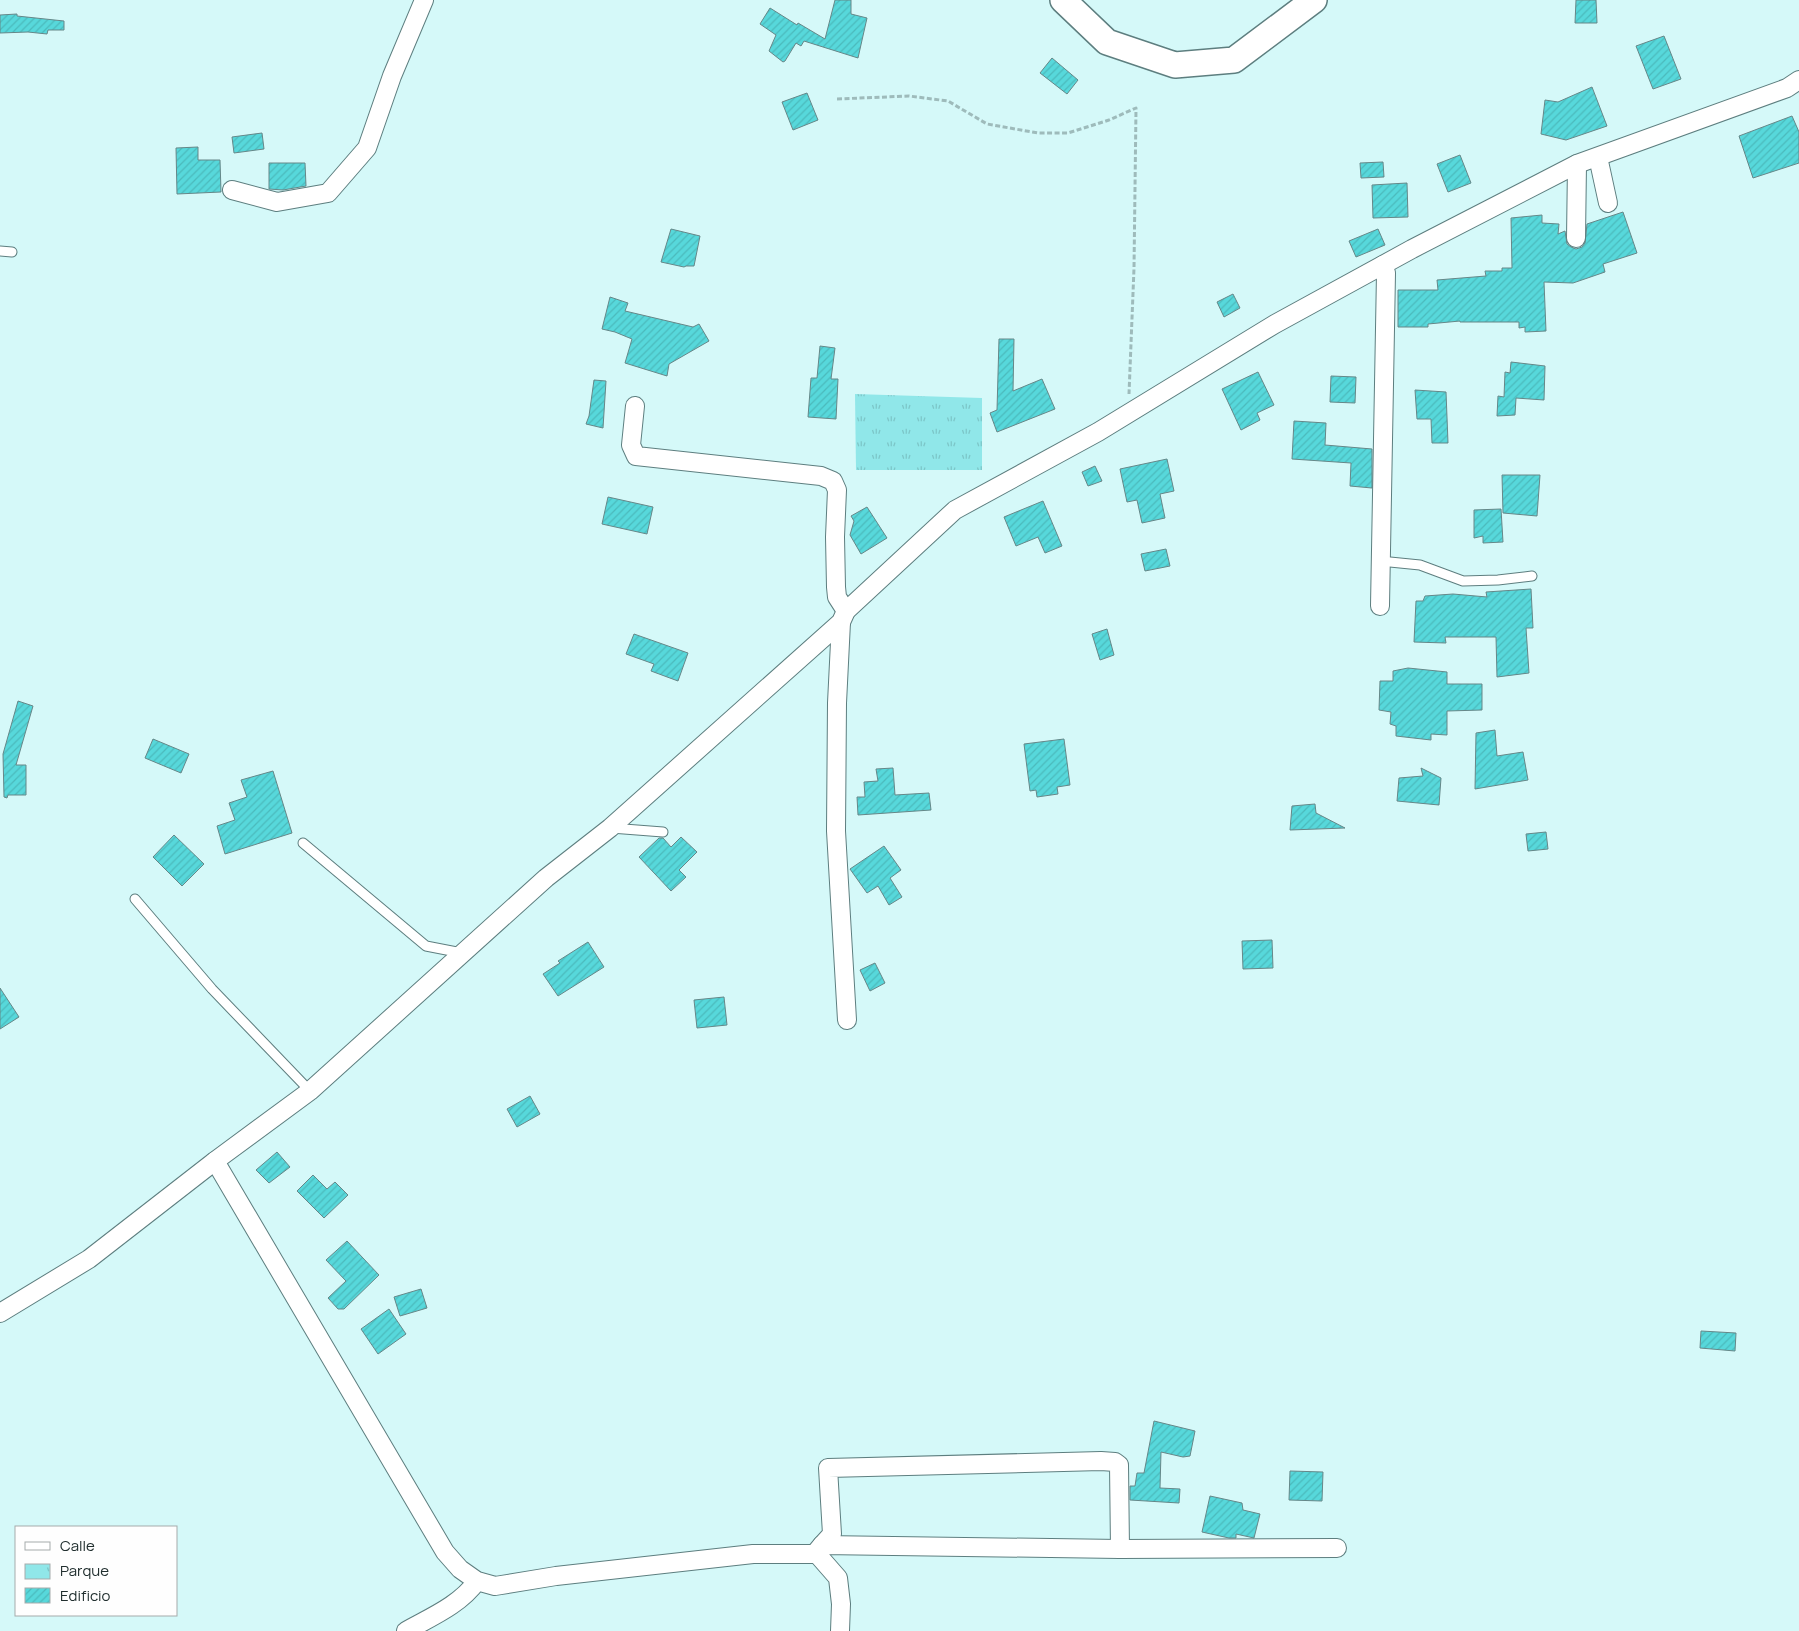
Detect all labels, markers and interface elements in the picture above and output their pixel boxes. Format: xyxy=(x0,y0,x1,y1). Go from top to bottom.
legend xyxy=(15,1526,178,1616)
text: Calle xyxy=(60,1535,95,1556)
text: Parque xyxy=(60,1560,109,1581)
text: Edificio xyxy=(60,1585,111,1606)

